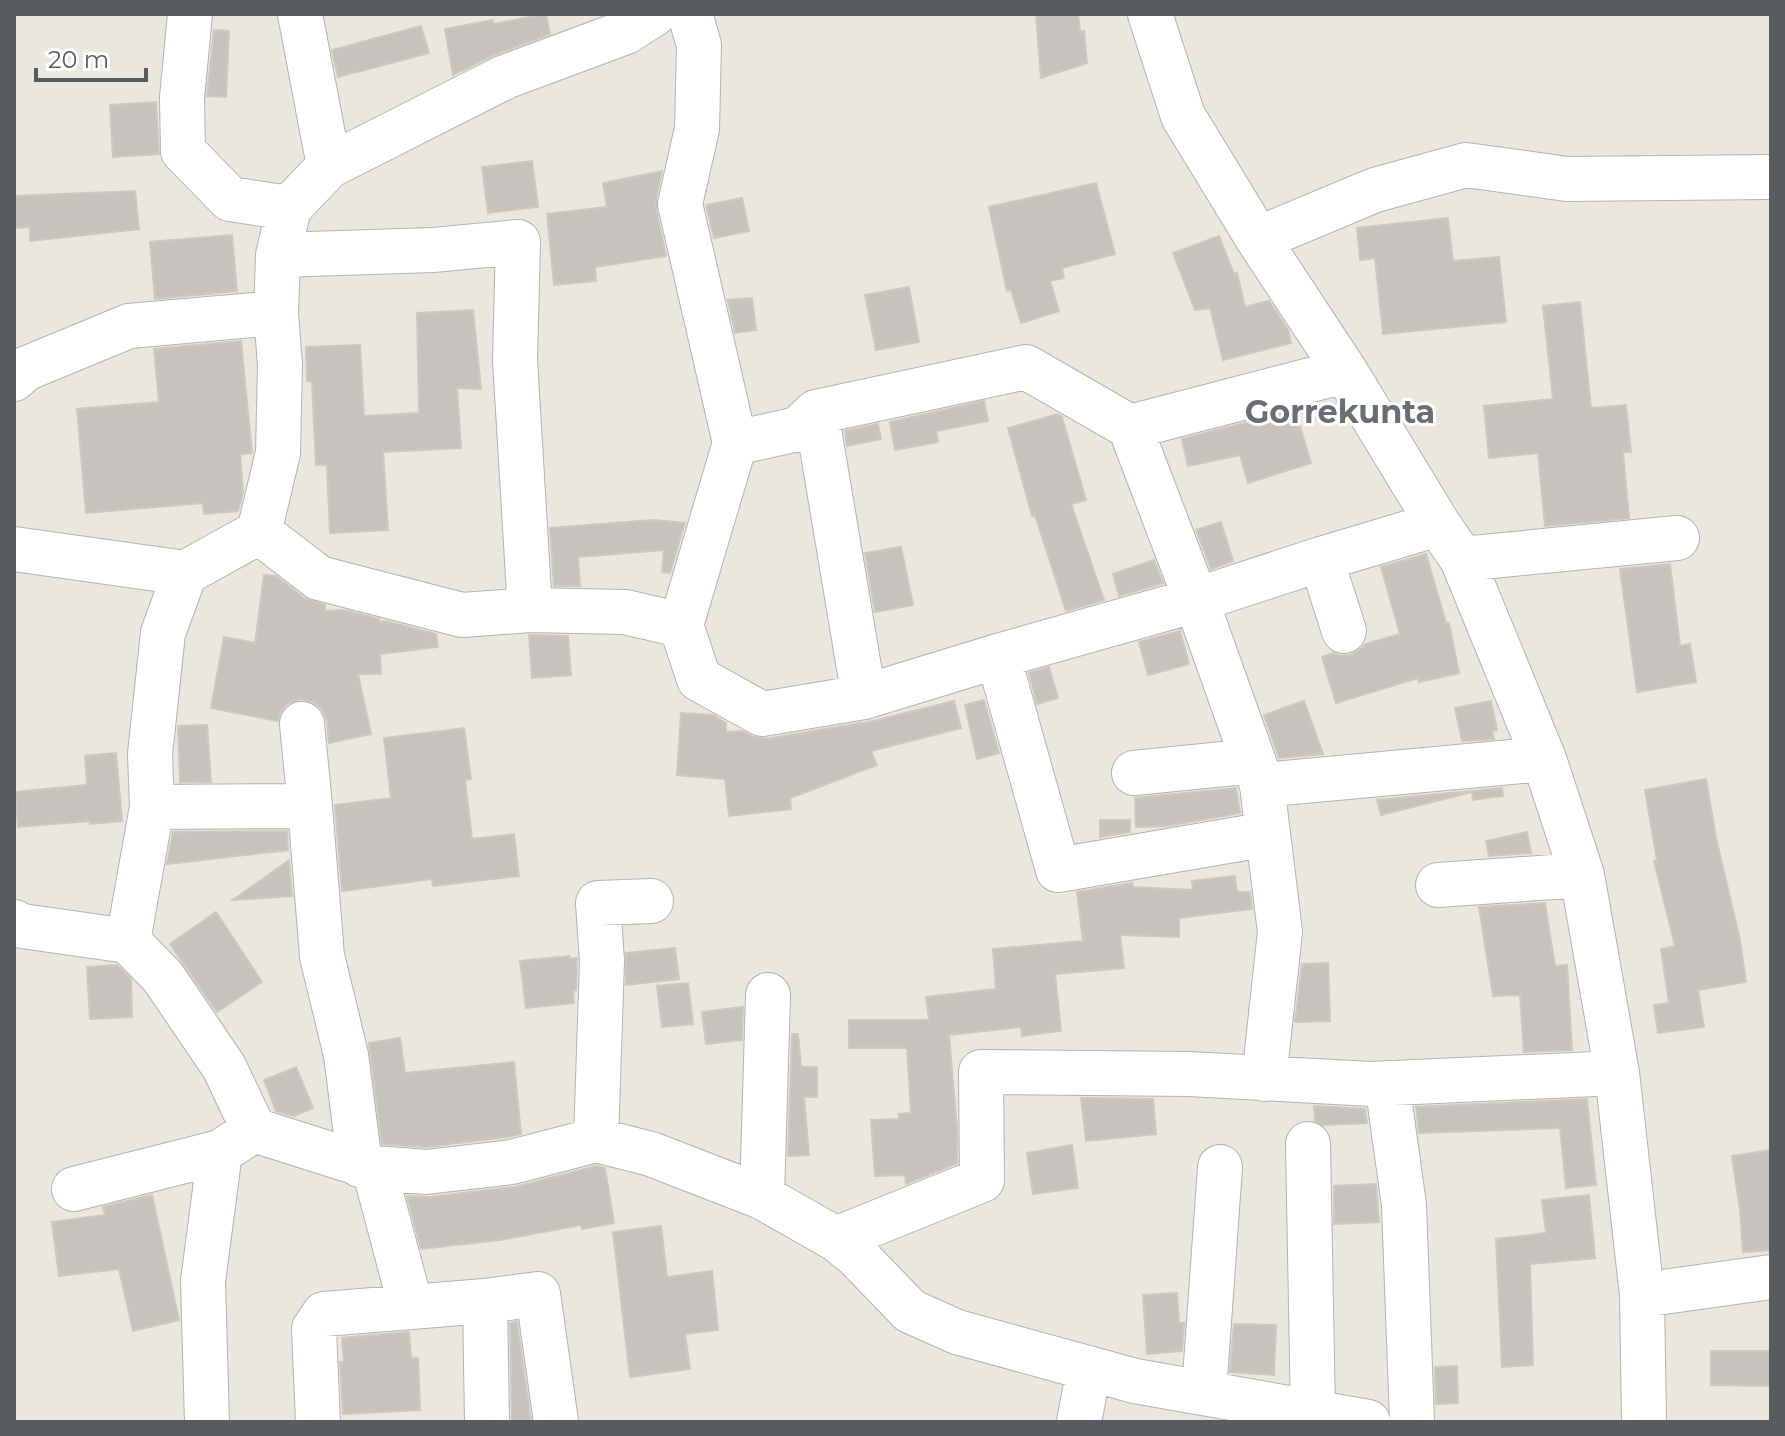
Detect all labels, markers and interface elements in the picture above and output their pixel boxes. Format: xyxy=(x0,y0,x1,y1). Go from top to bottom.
scale bar xyxy=(36,32,146,82)
text: 20 m xyxy=(48,45,109,74)
district label: Gorrekunta xyxy=(1245,392,1435,431)

